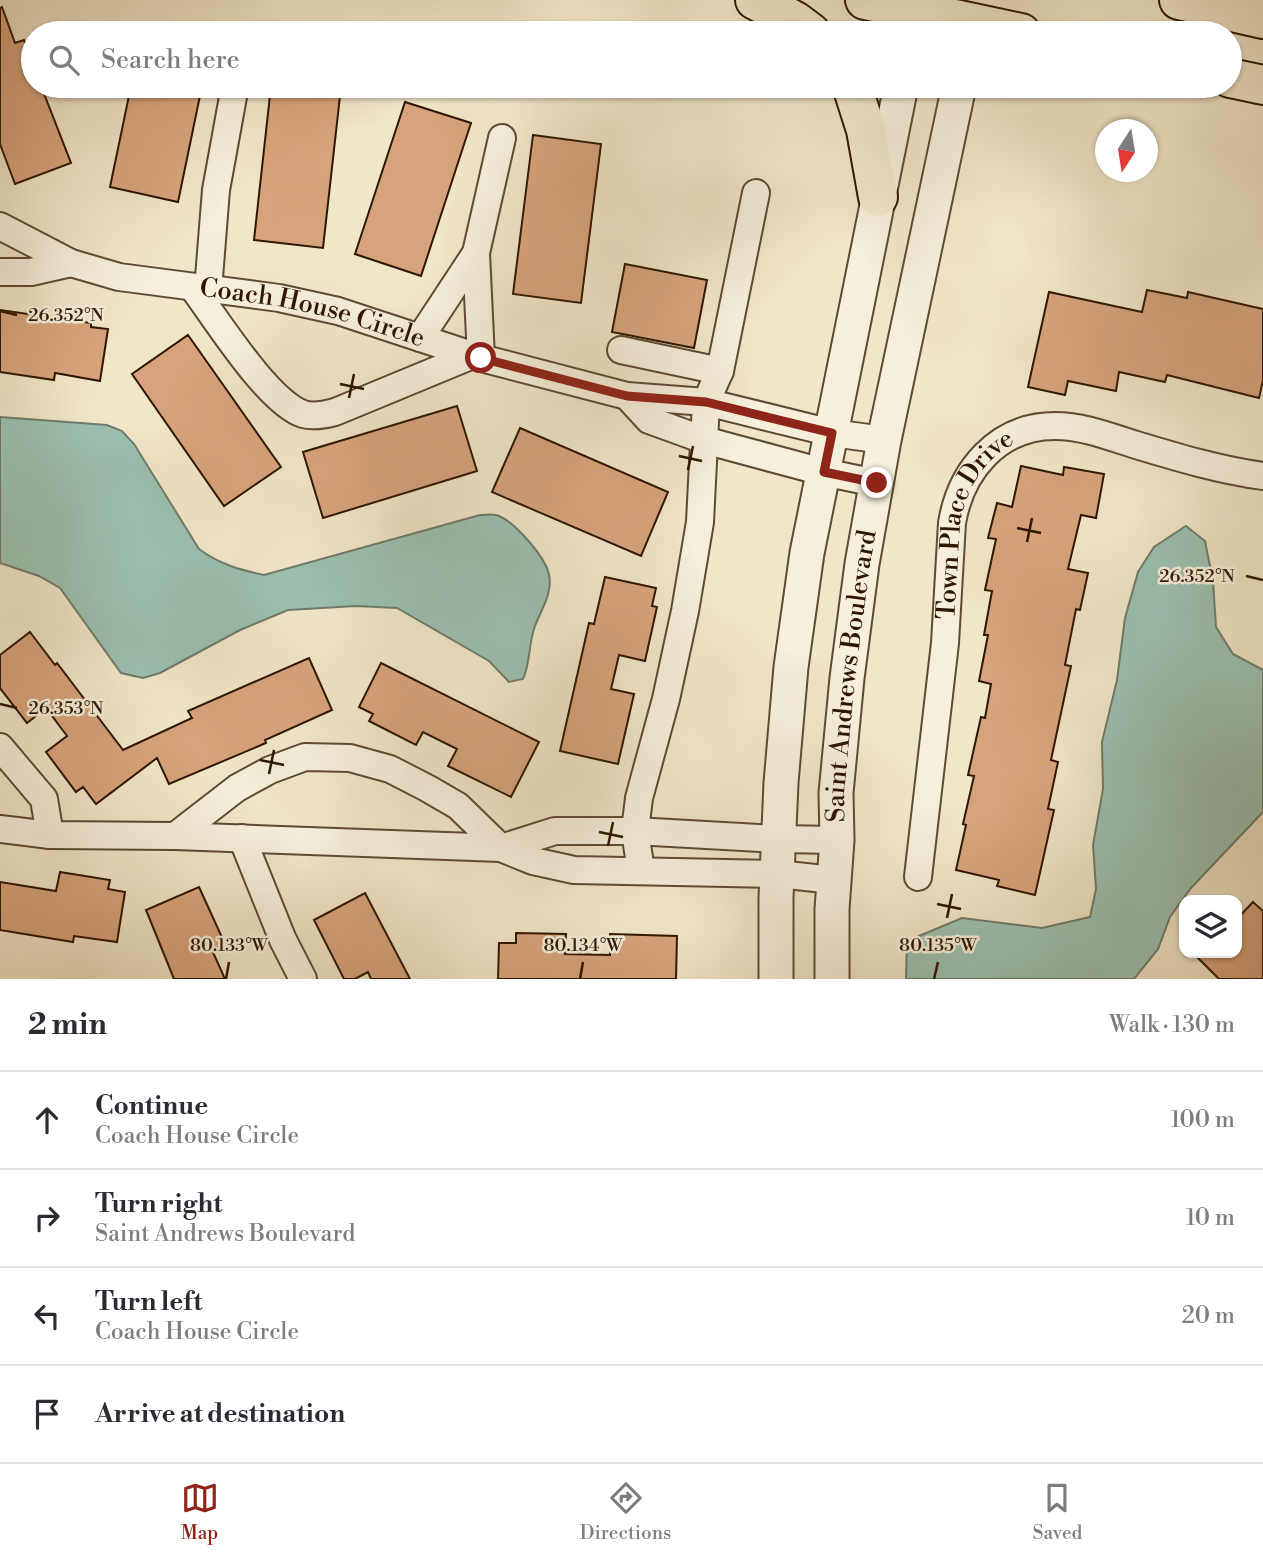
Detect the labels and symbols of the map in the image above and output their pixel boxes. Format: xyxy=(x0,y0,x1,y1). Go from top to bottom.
north arrow xyxy=(1095,119,1158,182)
street label: Coach House Circle xyxy=(198,272,429,354)
text: 26.352°N xyxy=(28,304,104,327)
route start xyxy=(465,342,496,373)
street label: Town Place Drive xyxy=(930,422,1019,620)
route end xyxy=(861,467,892,498)
street label: Saint Andrews Boulevard xyxy=(820,527,884,823)
text: 26.352°N xyxy=(1159,565,1235,588)
text: 26.353°N xyxy=(29,697,104,720)
text: 80.133°W xyxy=(190,934,269,957)
text: 80.134°W xyxy=(544,934,623,957)
text: 80.135°W xyxy=(899,934,978,957)

